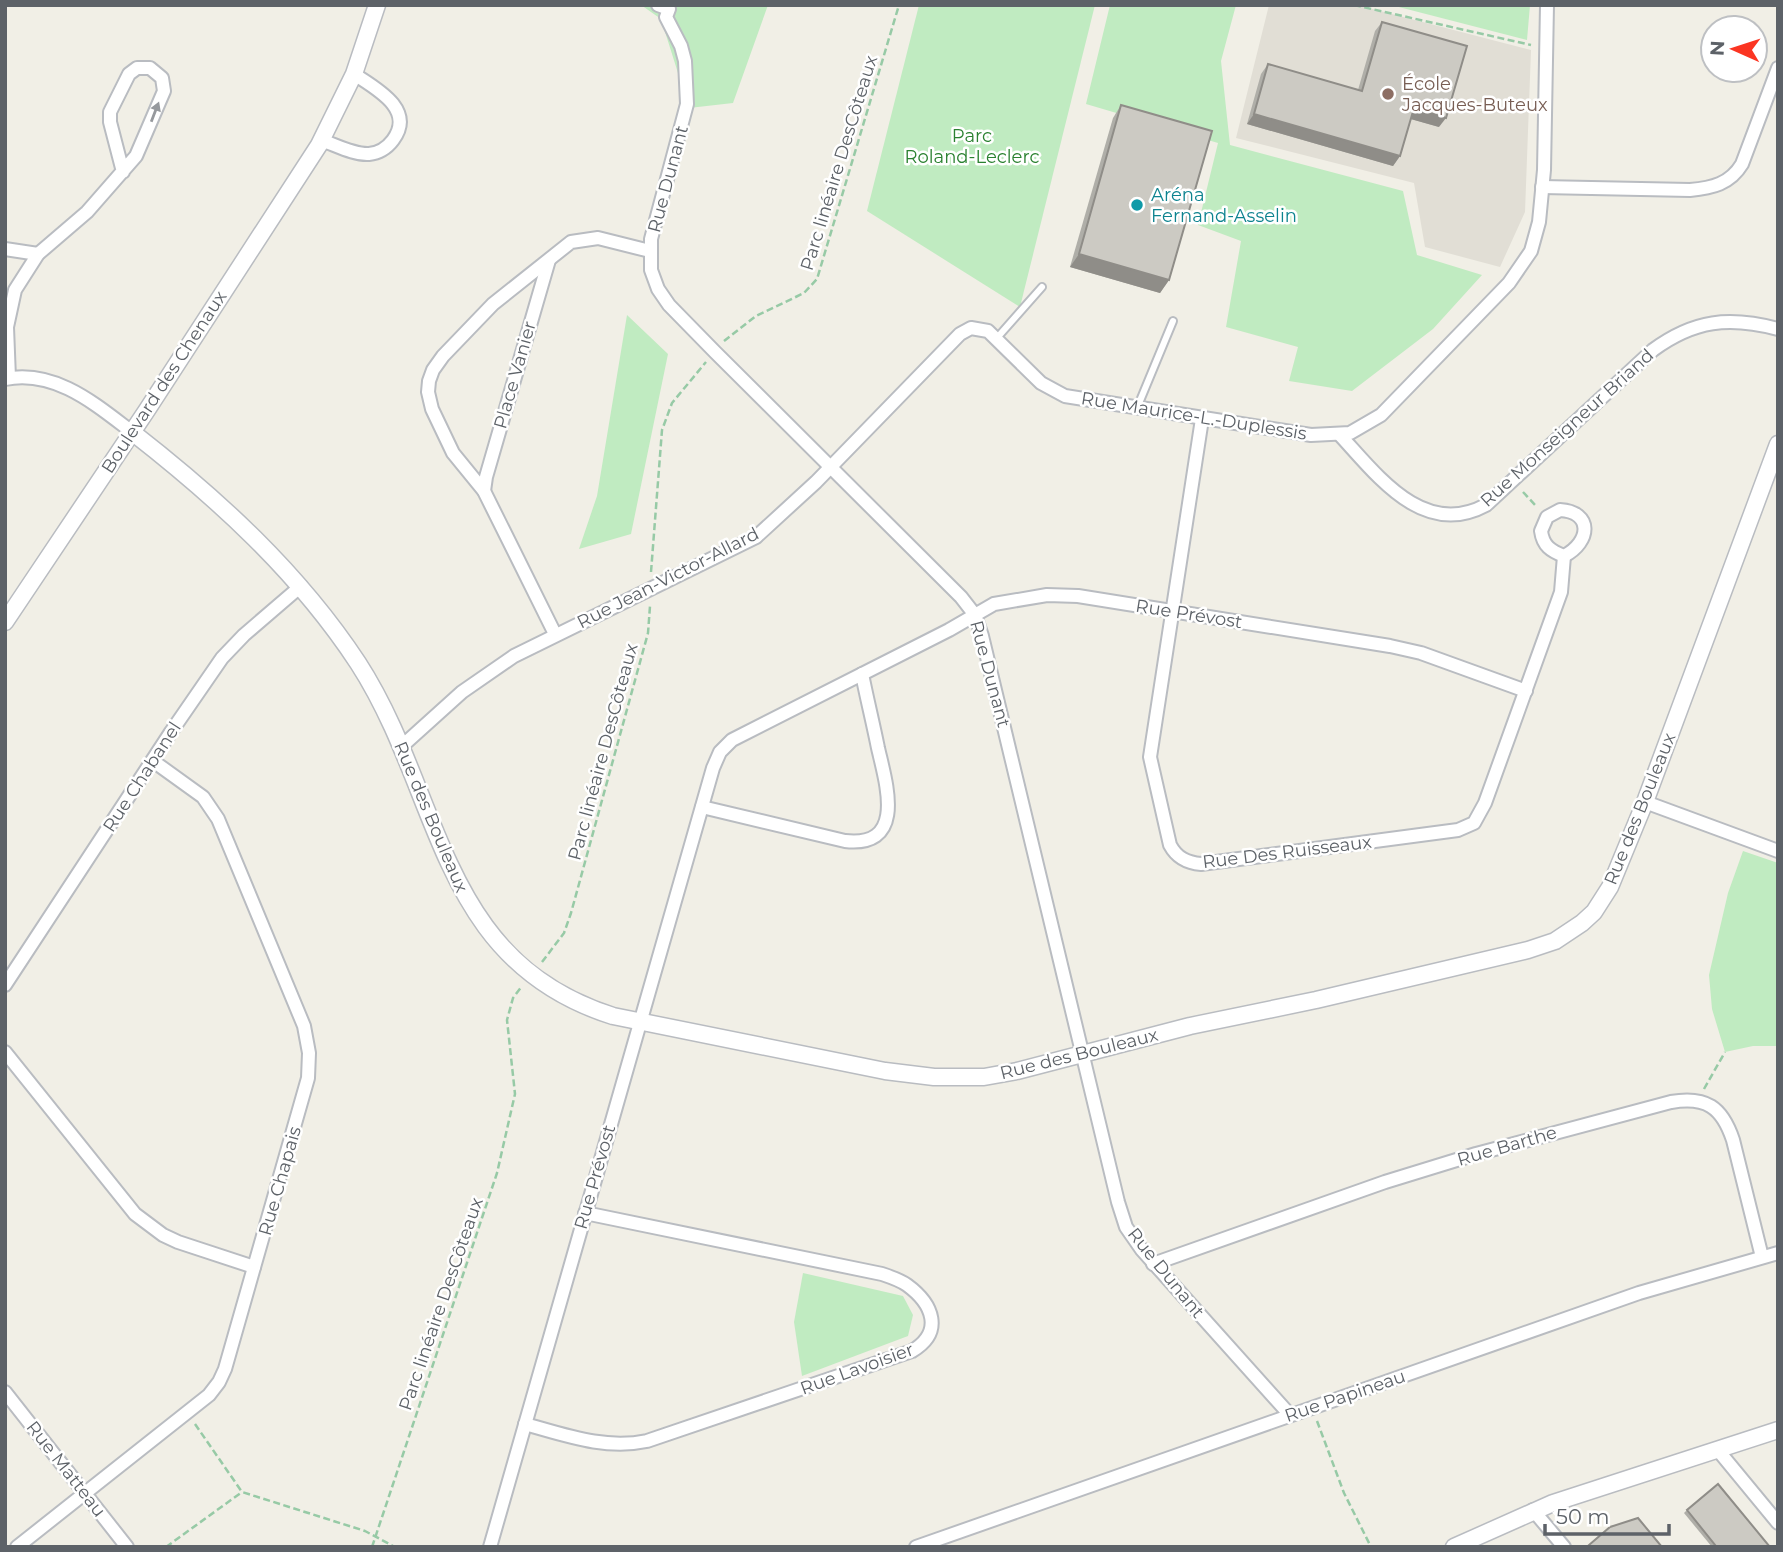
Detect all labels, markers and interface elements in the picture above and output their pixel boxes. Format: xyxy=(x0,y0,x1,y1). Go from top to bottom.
north arrow xyxy=(1699,14,1769,84)
text: N xyxy=(1706,40,1729,56)
street label: Parc linéaire DesCôteaux xyxy=(796,52,882,273)
place label: École Jacques-Buteux xyxy=(1401,73,1548,116)
marker: École Jacques-Buteux xyxy=(1380,86,1396,102)
one-way arrow xyxy=(150,102,161,123)
street label: Rue Dunant xyxy=(643,123,693,235)
park label: Parc Roland-Leclerc xyxy=(904,125,1040,168)
place label: Aréna Fernand-Asselin xyxy=(1151,184,1297,227)
marker: Aréna Fernand-Asselin xyxy=(1129,197,1145,213)
street label: Boulevard des Chenaux xyxy=(97,286,232,477)
street label: Place Vanier xyxy=(489,318,541,432)
street label: Rue Monseigneur Briand xyxy=(1476,344,1658,512)
street label: Rue Maurice-L.-Duplessis xyxy=(1080,387,1309,445)
street label: Rue Jean-Victor-Allard xyxy=(573,523,763,633)
street label: Rue Prévost xyxy=(1134,595,1244,633)
street label: Rue Dunant xyxy=(965,618,1015,730)
street label: Parc linéaire DesCôteaux xyxy=(563,641,643,863)
street label: Rue Chabanel xyxy=(98,718,186,836)
street label: Rue des Bouleaux xyxy=(1599,729,1681,888)
street label: Rue des Bouleaux xyxy=(389,738,473,896)
street label: Rue Des Ruisseaux xyxy=(1201,831,1373,873)
street label: Rue des Bouleaux xyxy=(998,1024,1161,1084)
street label: Rue Barthe xyxy=(1455,1121,1560,1171)
street label: Rue Prévost xyxy=(570,1122,620,1232)
street label: Rue Chapais xyxy=(254,1124,306,1238)
street label: Parc linéaire DesCôteaux xyxy=(394,1194,488,1413)
street label: Rue Dunant xyxy=(1123,1223,1209,1323)
street label: Rue Lavoisier xyxy=(797,1338,917,1400)
street label: Rue Papineau xyxy=(1282,1365,1408,1427)
street label: Rue Matteau xyxy=(22,1417,110,1521)
scale bar xyxy=(1545,1492,1669,1536)
text: 50 m xyxy=(1556,1504,1610,1529)

